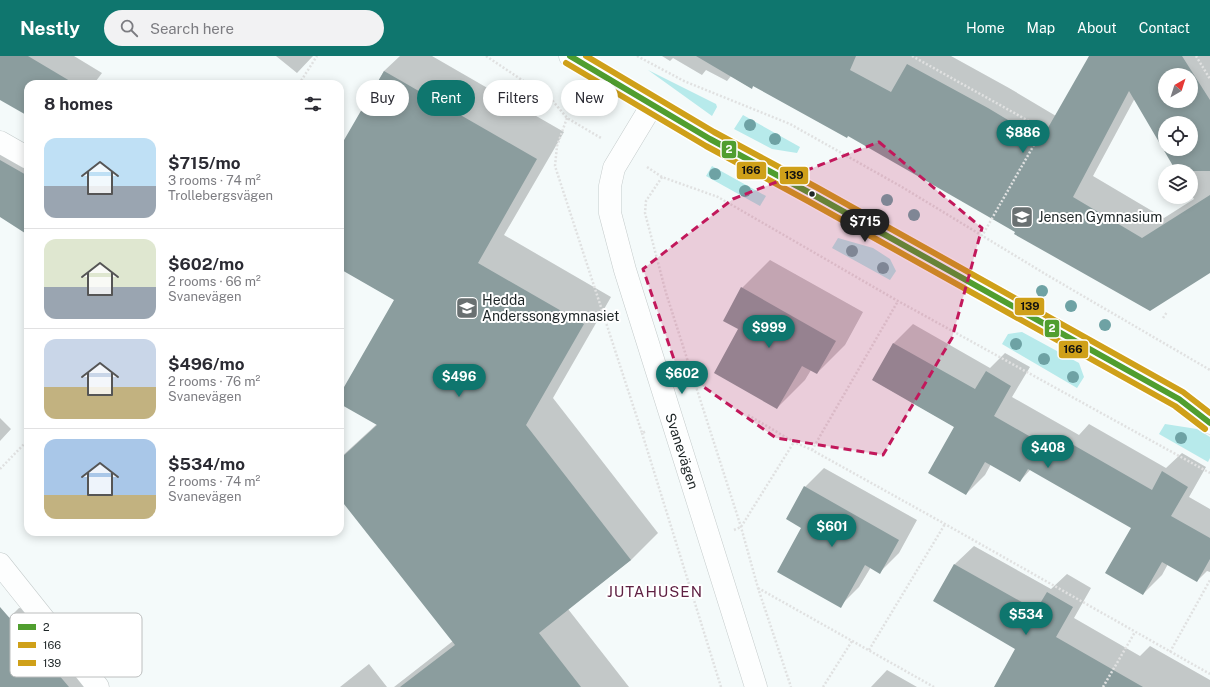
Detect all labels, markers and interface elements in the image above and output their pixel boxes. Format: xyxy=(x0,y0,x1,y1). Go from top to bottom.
search box xyxy=(104,10,384,46)
text: Nestly xyxy=(20,17,80,39)
icon: search xyxy=(118,17,140,39)
text: Search here xyxy=(150,20,234,37)
text: Home xyxy=(966,20,1005,36)
text: Map xyxy=(1027,20,1055,36)
text: About xyxy=(1077,20,1117,36)
text: Contact xyxy=(1139,20,1190,36)
north arrow xyxy=(1158,68,1198,108)
map controls xyxy=(1158,68,1198,204)
chip: Buy xyxy=(356,80,409,116)
chip: Rent xyxy=(417,80,475,116)
chip: Filters xyxy=(483,80,553,116)
chip: New xyxy=(561,80,618,116)
icon: filters xyxy=(302,93,324,115)
text: 8 homes xyxy=(44,94,113,114)
button: locate xyxy=(1158,116,1198,156)
pin: $886 xyxy=(999,120,1047,154)
text: $886 xyxy=(1006,125,1040,140)
line badge: 2 xyxy=(721,140,737,159)
text: 2 xyxy=(726,143,733,155)
text: $715/mo xyxy=(168,153,241,173)
icon: home xyxy=(76,154,124,202)
line badge: 166 xyxy=(736,161,767,180)
text: 166 xyxy=(741,164,761,176)
button: layers xyxy=(1158,164,1198,204)
line badge: 139 xyxy=(779,166,809,185)
text: 139 xyxy=(784,169,804,181)
text: 3 rooms · 74 m² xyxy=(168,173,261,188)
text: Trollebergsvägen xyxy=(168,188,273,203)
unlabelled marker xyxy=(807,189,817,199)
school or university icon: Jensen Gymnasium xyxy=(1009,204,1035,230)
pin: $715 xyxy=(841,209,889,243)
place label: Jensen Gymnasium xyxy=(1038,209,1162,225)
text: $715 xyxy=(849,214,881,229)
text: $602/mo xyxy=(168,254,244,274)
icon: home xyxy=(76,255,124,303)
text: 2 rooms · 66 m² xyxy=(168,274,261,289)
text: Svanevägen xyxy=(168,289,241,304)
place label: Hedda Anderssongymnasiet xyxy=(482,292,620,324)
school or university icon: Hedda Anderssongymnasiet xyxy=(454,295,480,321)
line badge: 139 xyxy=(1014,297,1045,316)
text: 139 xyxy=(1020,300,1040,312)
pin: $999 xyxy=(745,315,793,349)
line badge: 2 xyxy=(1044,319,1060,338)
text: $999 xyxy=(752,320,786,335)
text: 2 xyxy=(1049,322,1056,334)
line badge: 166 xyxy=(1058,340,1089,359)
text: 166 xyxy=(1063,343,1083,355)
text: $496/mo xyxy=(168,354,245,374)
icon: home xyxy=(76,355,124,403)
pin: $602 xyxy=(658,361,706,395)
pin: $496 xyxy=(435,364,483,398)
text: $602 xyxy=(665,366,699,381)
text: $496 xyxy=(442,369,476,384)
text: 2 rooms · 76 m² xyxy=(168,374,260,389)
text: Svanevägen xyxy=(168,389,241,404)
street label: Svanevägen xyxy=(662,411,702,491)
pin: $408 xyxy=(1024,435,1072,469)
text: $408 xyxy=(1031,440,1065,455)
text: $534/mo xyxy=(168,454,245,474)
icon: home xyxy=(76,455,124,503)
text: 2 rooms · 74 m² xyxy=(168,474,260,489)
text: Svanevägen xyxy=(168,489,241,504)
pin: $601 xyxy=(808,514,856,548)
text: $601 xyxy=(816,519,848,534)
district label: JUTAHUSEN xyxy=(607,583,703,600)
pin: $534 xyxy=(1002,602,1050,636)
text: $534 xyxy=(1009,607,1043,622)
legend xyxy=(10,613,142,677)
text: 2 xyxy=(43,621,50,633)
text: 166 xyxy=(43,639,61,651)
text: 139 xyxy=(43,657,61,669)

